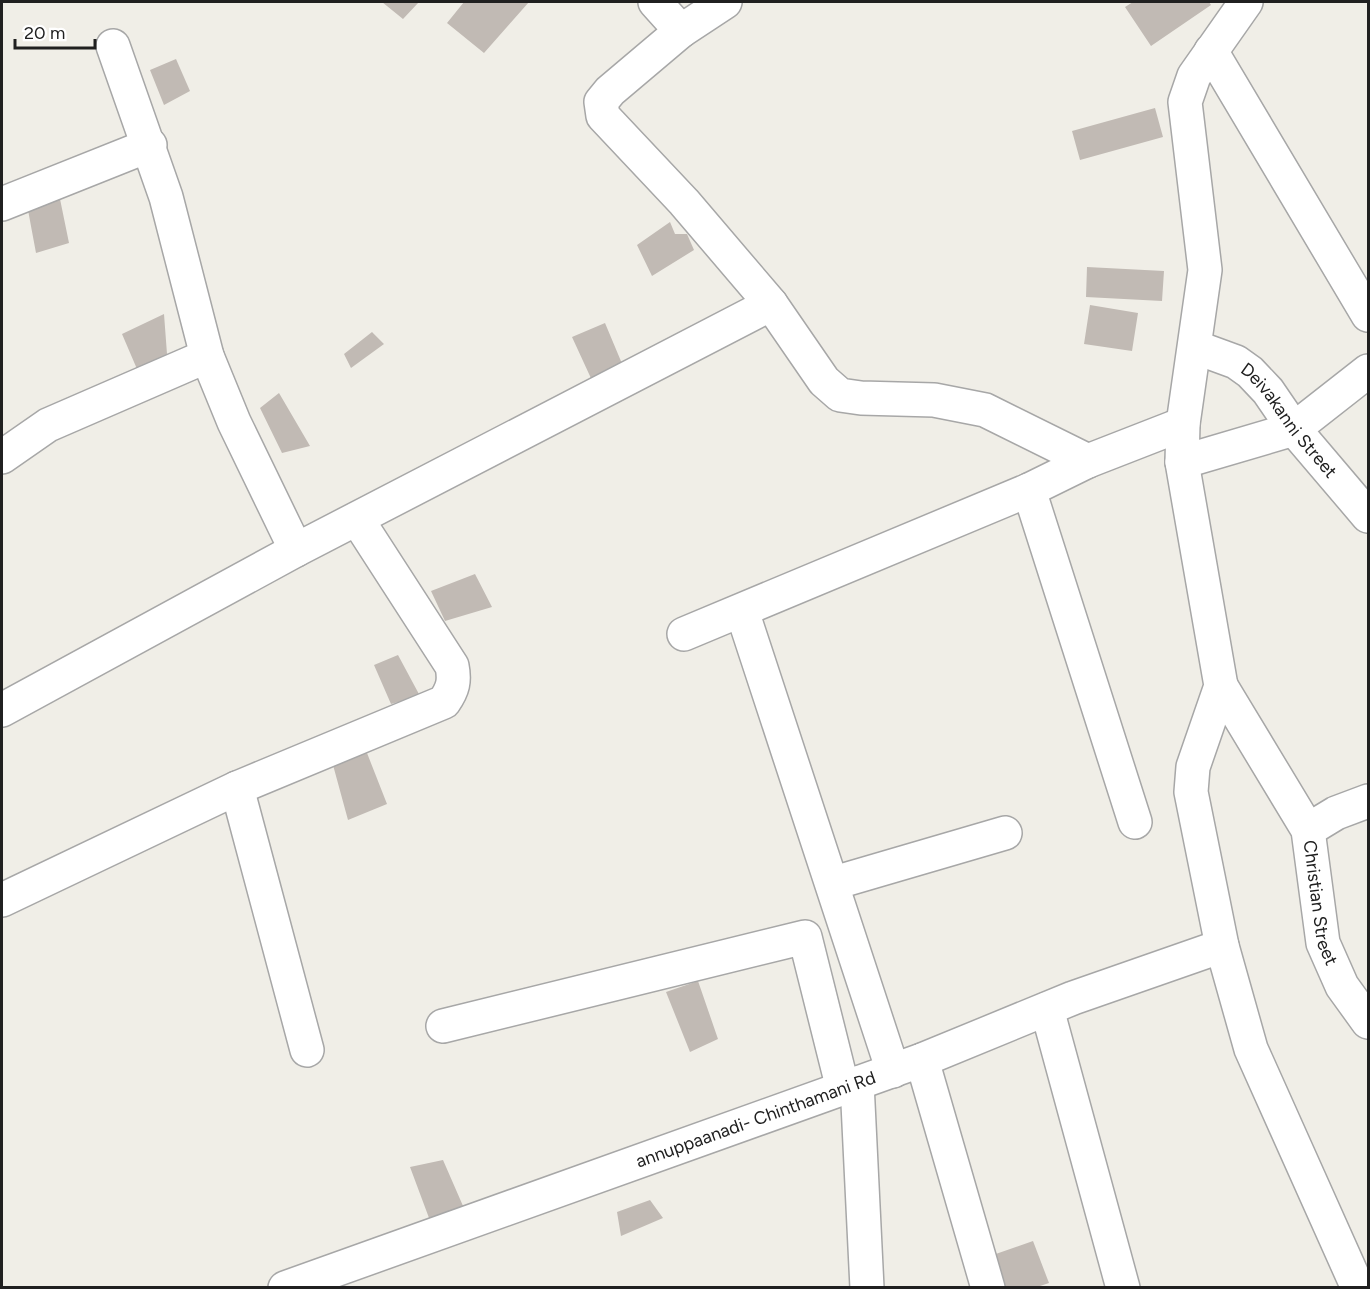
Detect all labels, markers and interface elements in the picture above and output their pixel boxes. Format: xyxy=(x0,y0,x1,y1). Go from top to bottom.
scale bar xyxy=(15,12,94,50)
text: 20 m xyxy=(24,22,65,44)
street label: Deivakanni Street xyxy=(1237,358,1342,483)
street label: Christian Street xyxy=(1298,839,1343,969)
street label: annuppaanadi- Chinthamani Rd xyxy=(633,1066,879,1173)

